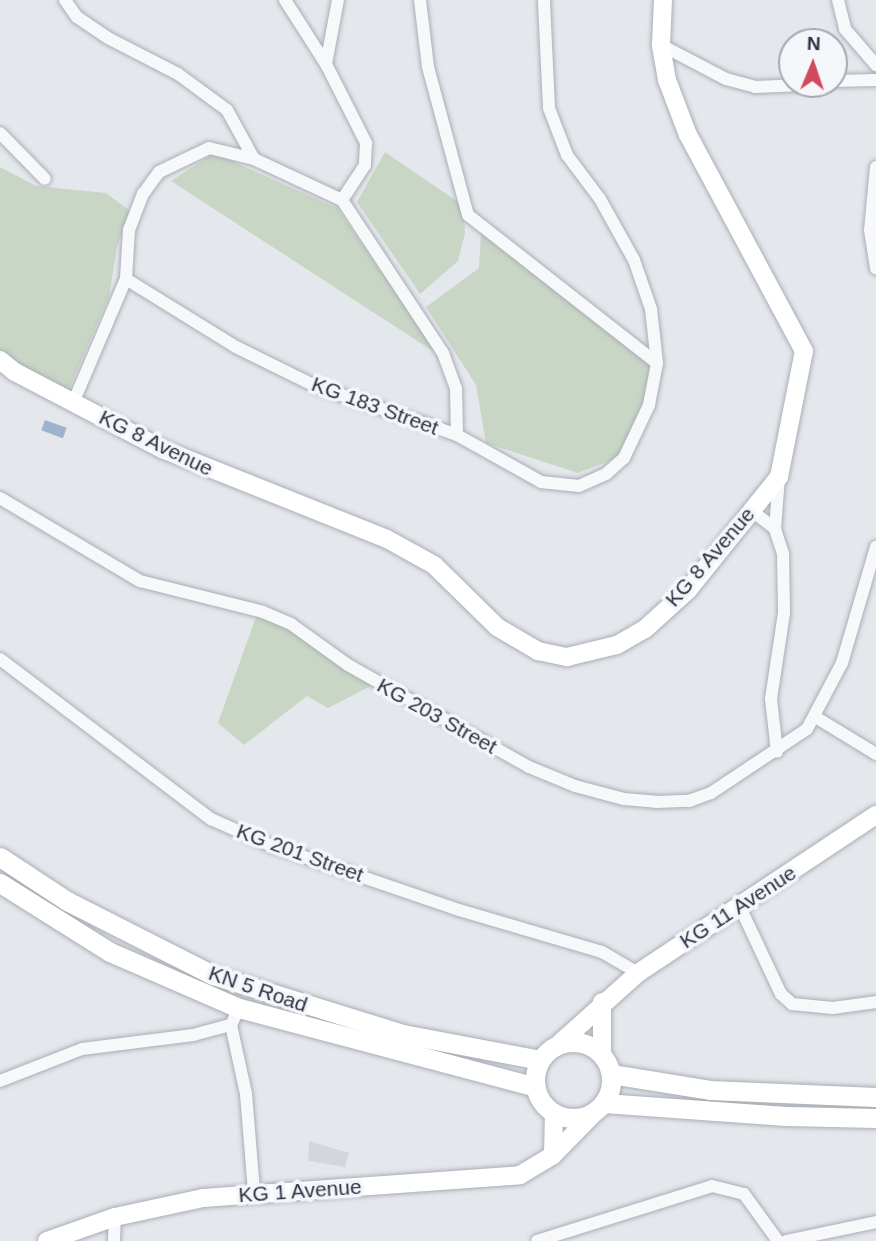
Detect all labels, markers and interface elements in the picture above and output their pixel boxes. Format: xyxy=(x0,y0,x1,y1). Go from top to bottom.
north arrow xyxy=(778,28,848,98)
text: N xyxy=(806,33,821,54)
street label: KG 183 Street xyxy=(308,371,442,441)
street label: KG 8 Avenue xyxy=(95,404,217,482)
street label: KG 8 Avenue xyxy=(660,502,760,612)
street label: KG 203 Street xyxy=(373,673,501,759)
street label: KG 201 Street xyxy=(233,818,367,888)
street label: KG 11 Avenue xyxy=(675,860,801,954)
street label: KN 5 Road xyxy=(205,960,311,1018)
street label: KG 1 Avenue xyxy=(237,1174,363,1208)

